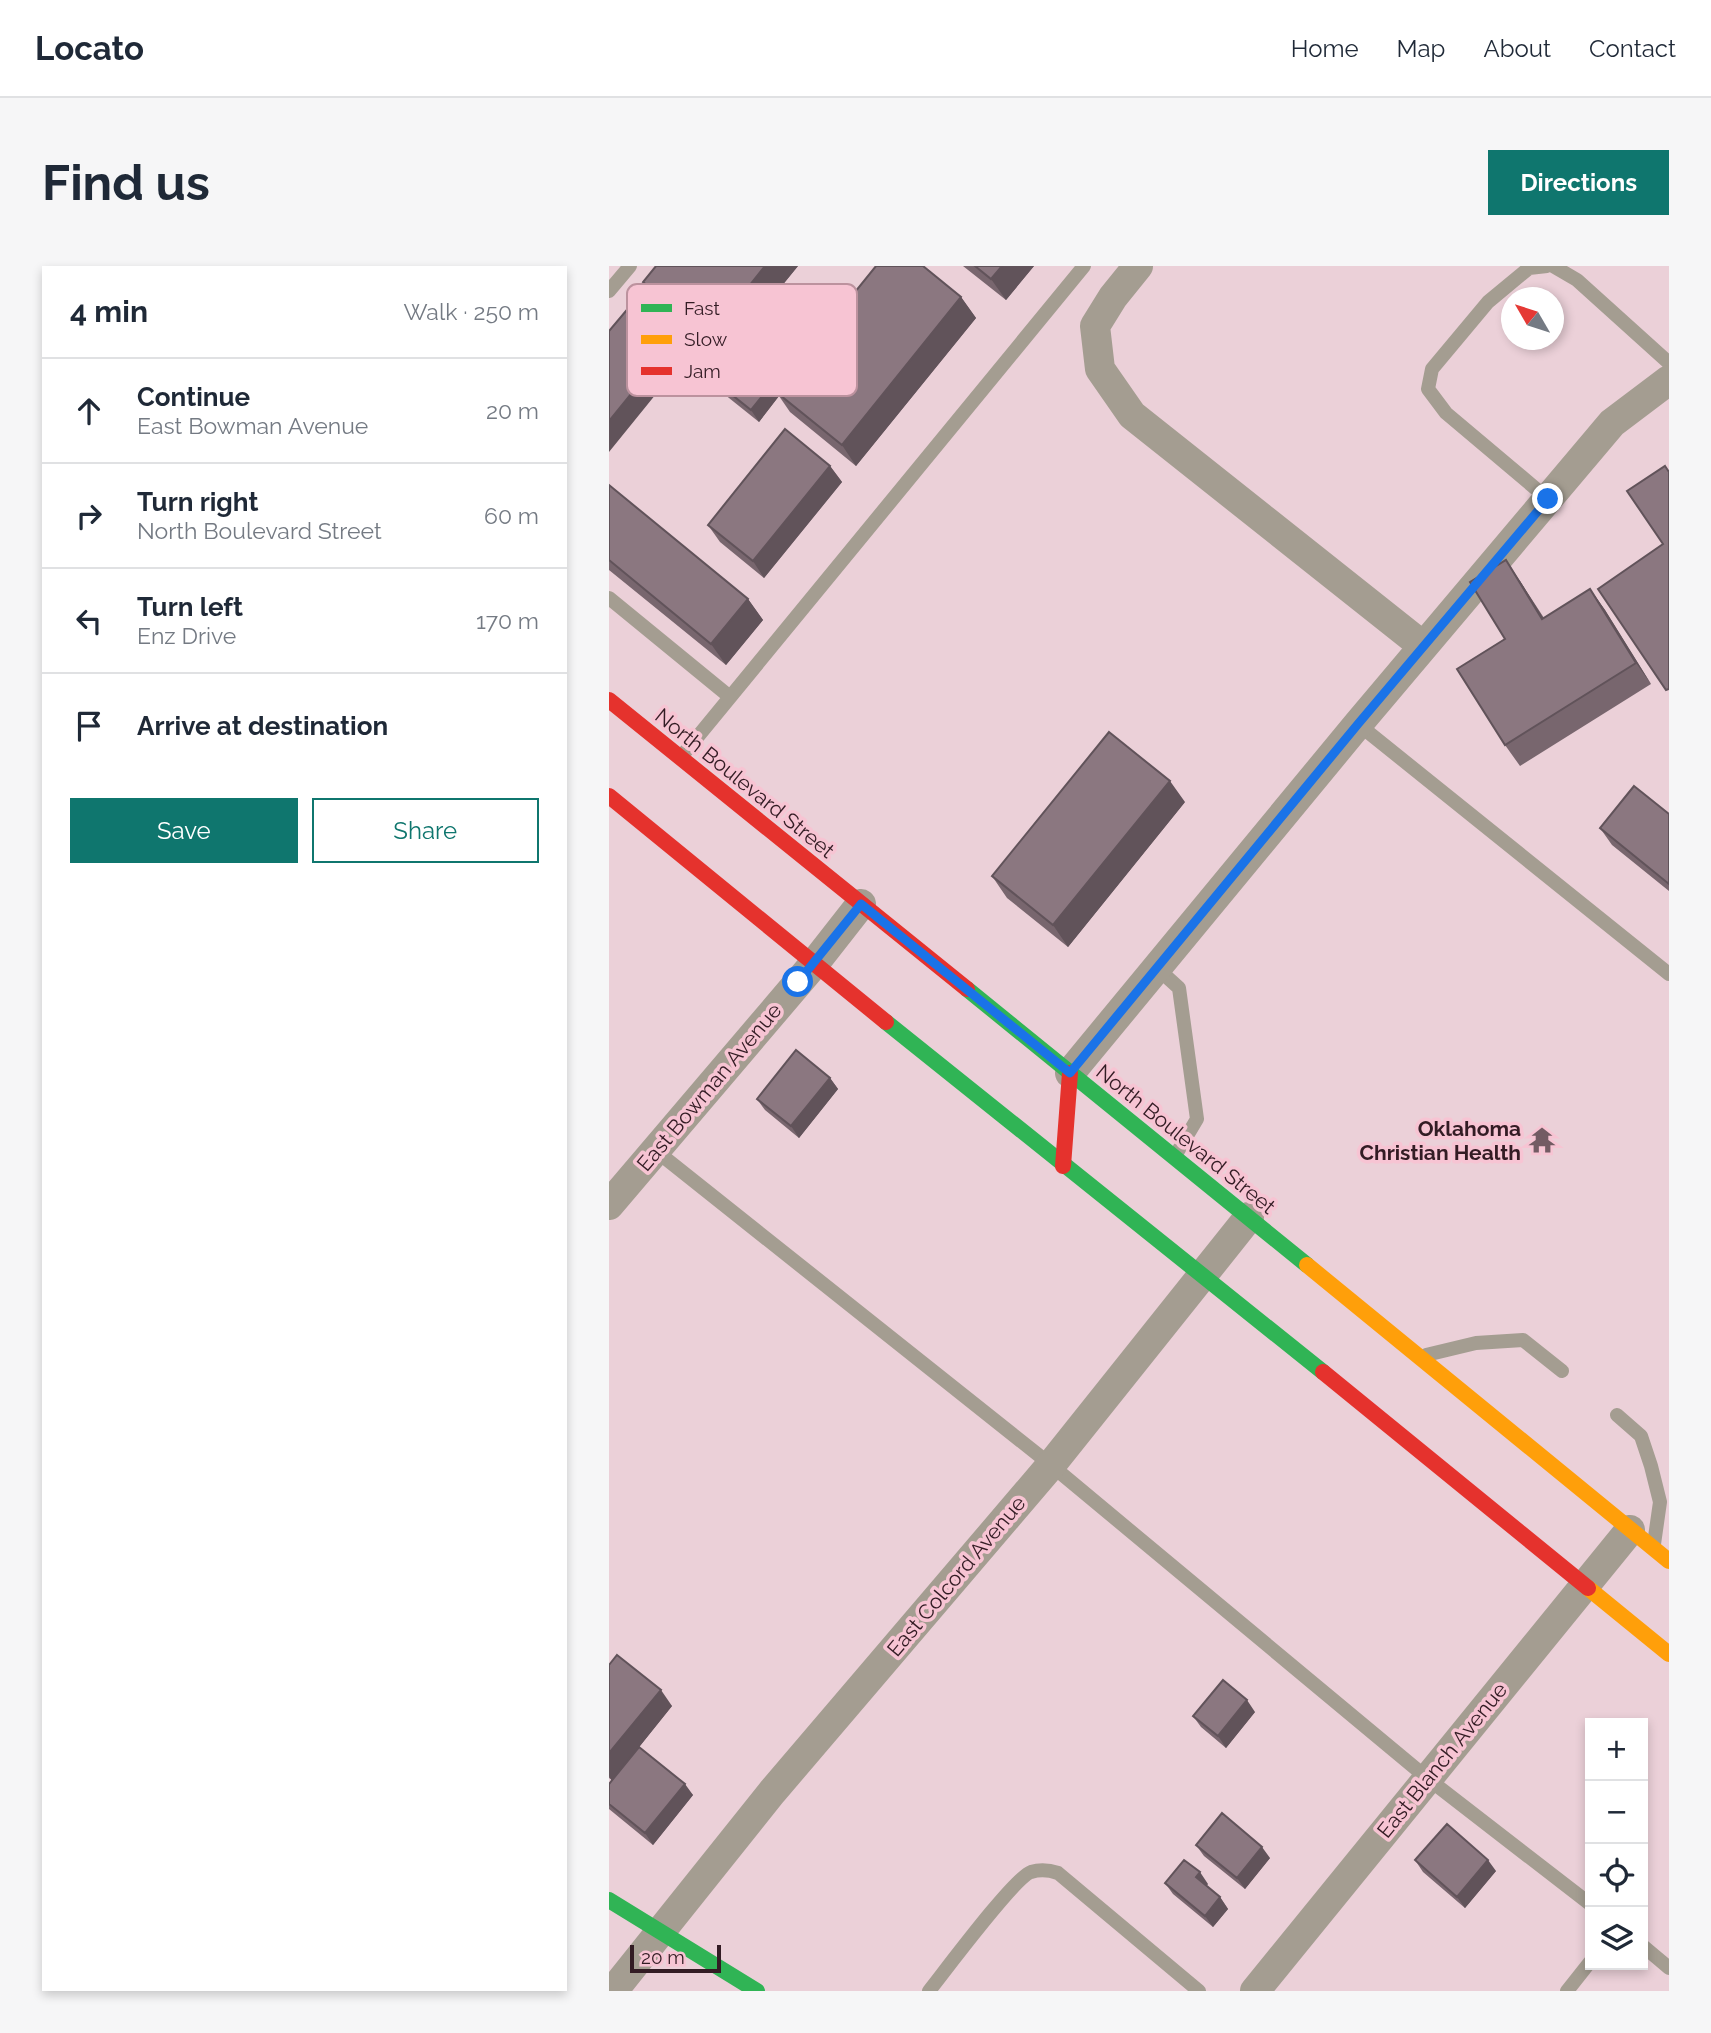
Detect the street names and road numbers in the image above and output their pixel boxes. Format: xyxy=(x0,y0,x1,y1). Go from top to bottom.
street label: North Boulevard Street xyxy=(650,703,840,863)
street label: East Bowman Avenue xyxy=(632,998,786,1176)
street label: North Boulevard Street xyxy=(1091,1059,1281,1219)
street label: East Colcord Avenue xyxy=(882,1491,1030,1661)
street label: East Blanch Avenue xyxy=(1372,1677,1512,1843)

